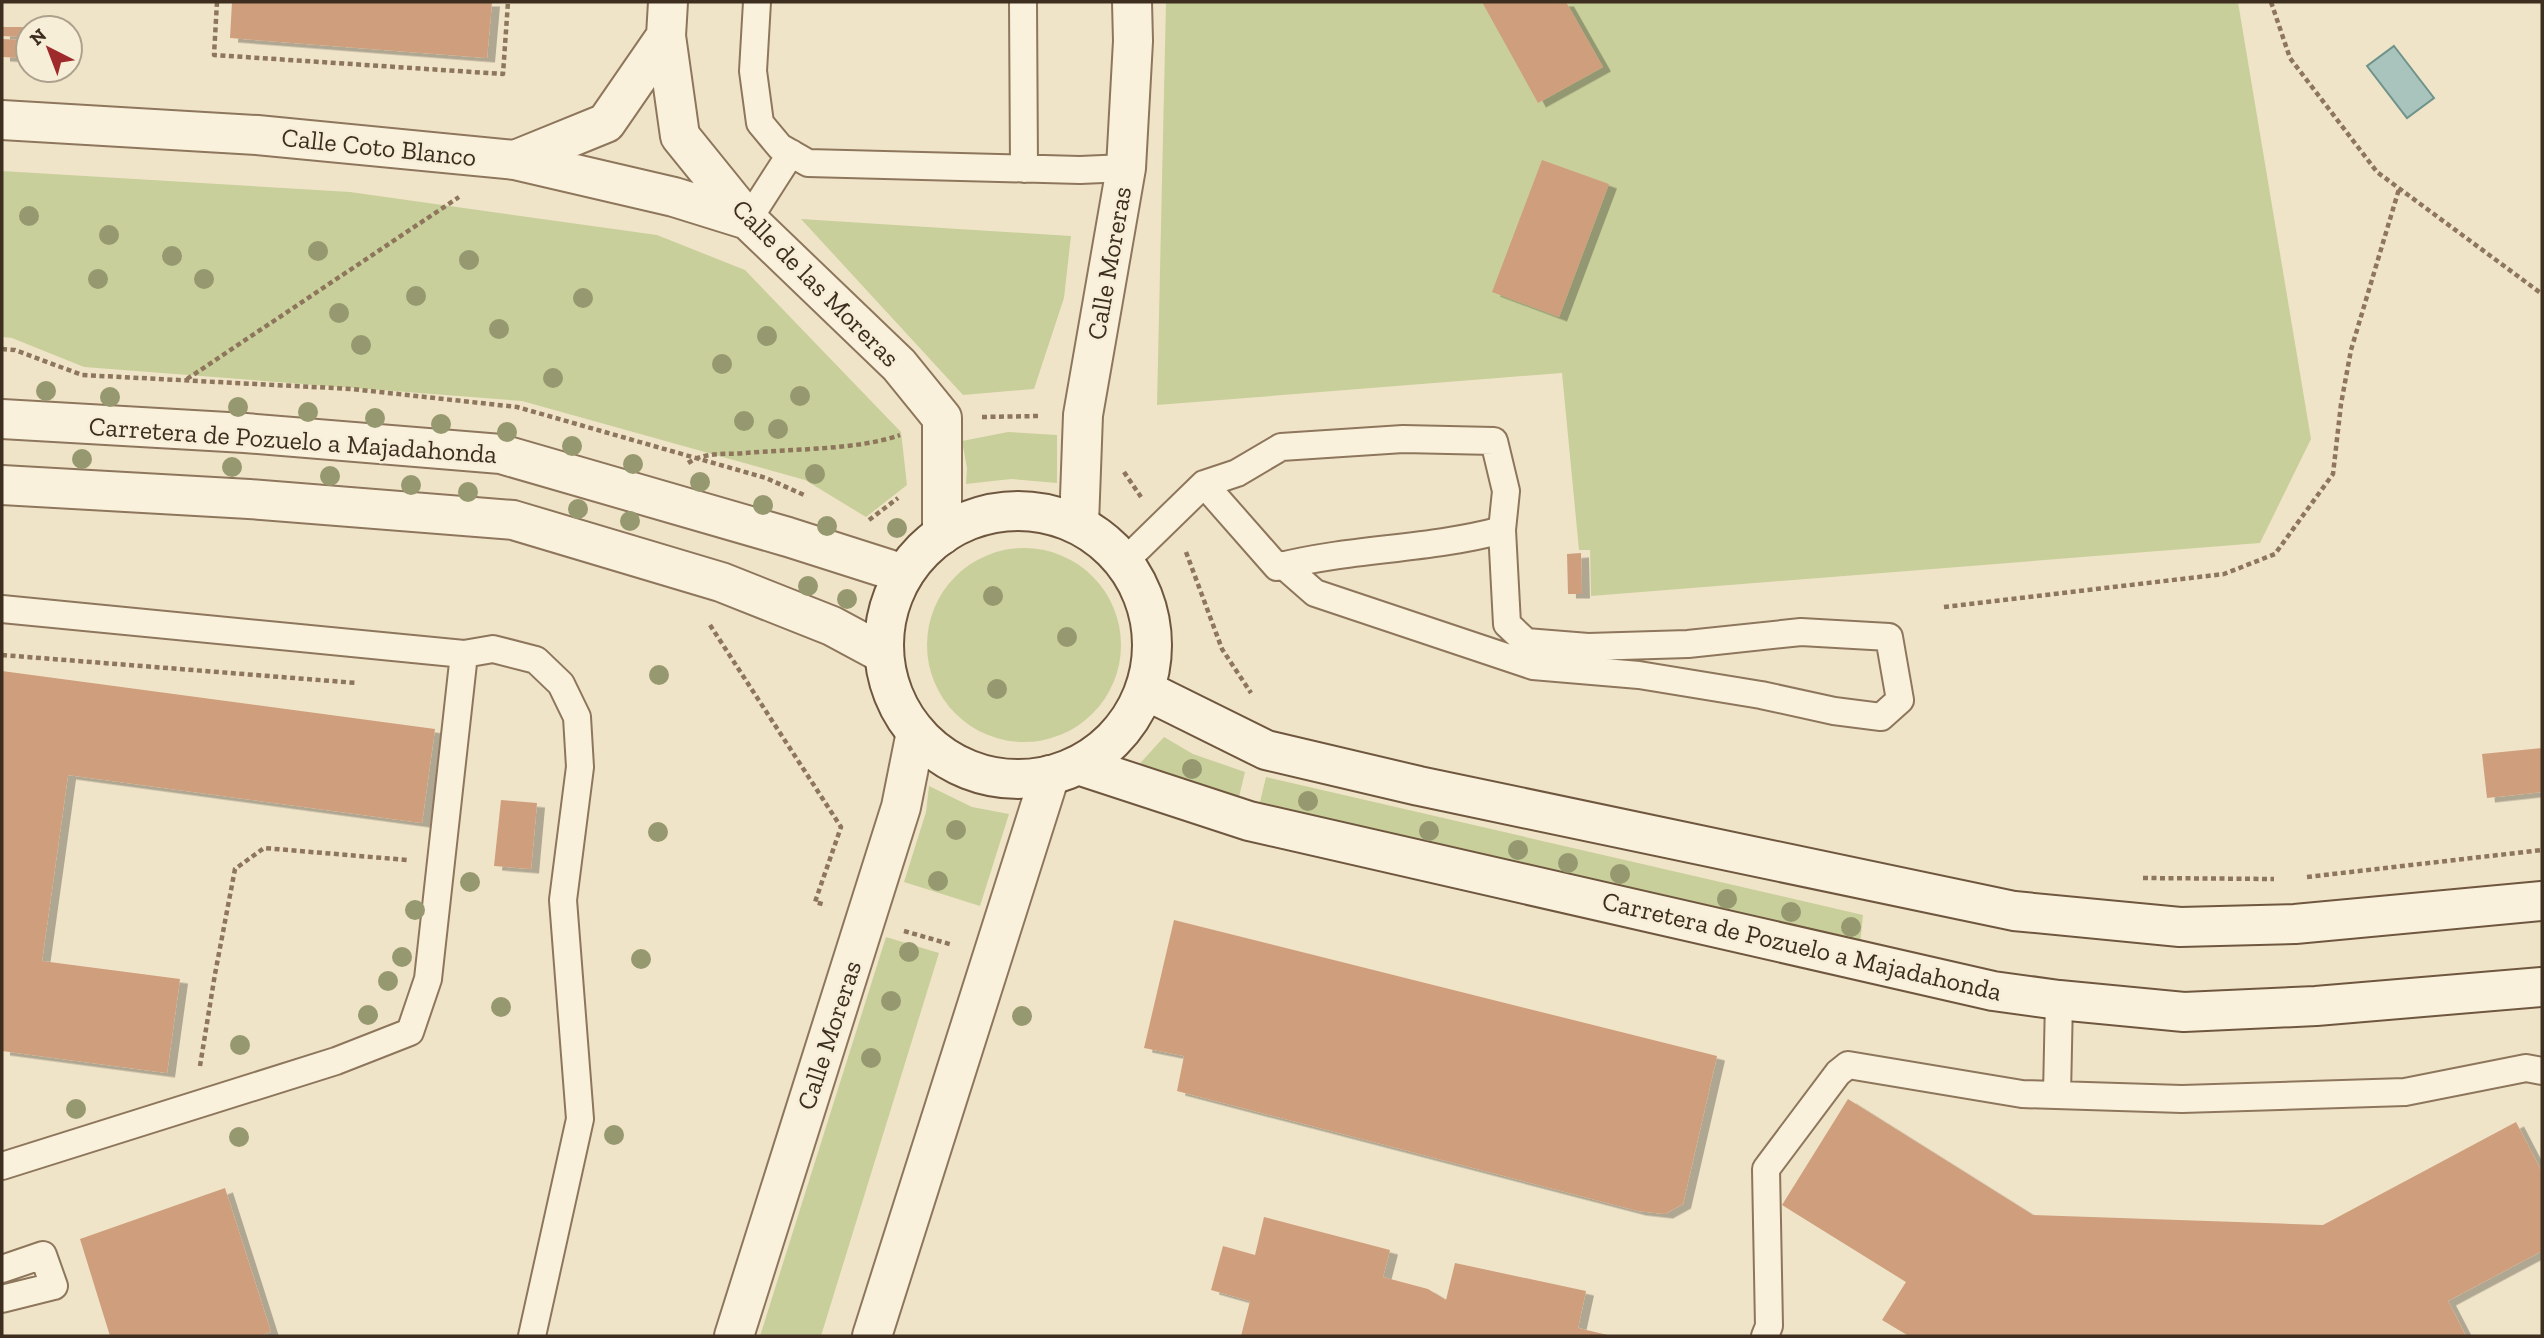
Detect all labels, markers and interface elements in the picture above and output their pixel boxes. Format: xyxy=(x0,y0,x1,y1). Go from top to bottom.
north arrow xyxy=(14,14,84,84)
text: N xyxy=(25,23,51,50)
street label: Calle Coto Blanco xyxy=(280,121,478,173)
street label: Calle Moreras xyxy=(1080,184,1138,342)
street label: Calle de las Moreras xyxy=(725,192,907,374)
street label: Carretera de Pozuelo a Majadahonda xyxy=(88,410,499,470)
street label: Carretera de Pozuelo a Majadahonda xyxy=(1599,884,2005,1008)
street label: Calle Moreras xyxy=(790,956,868,1114)

